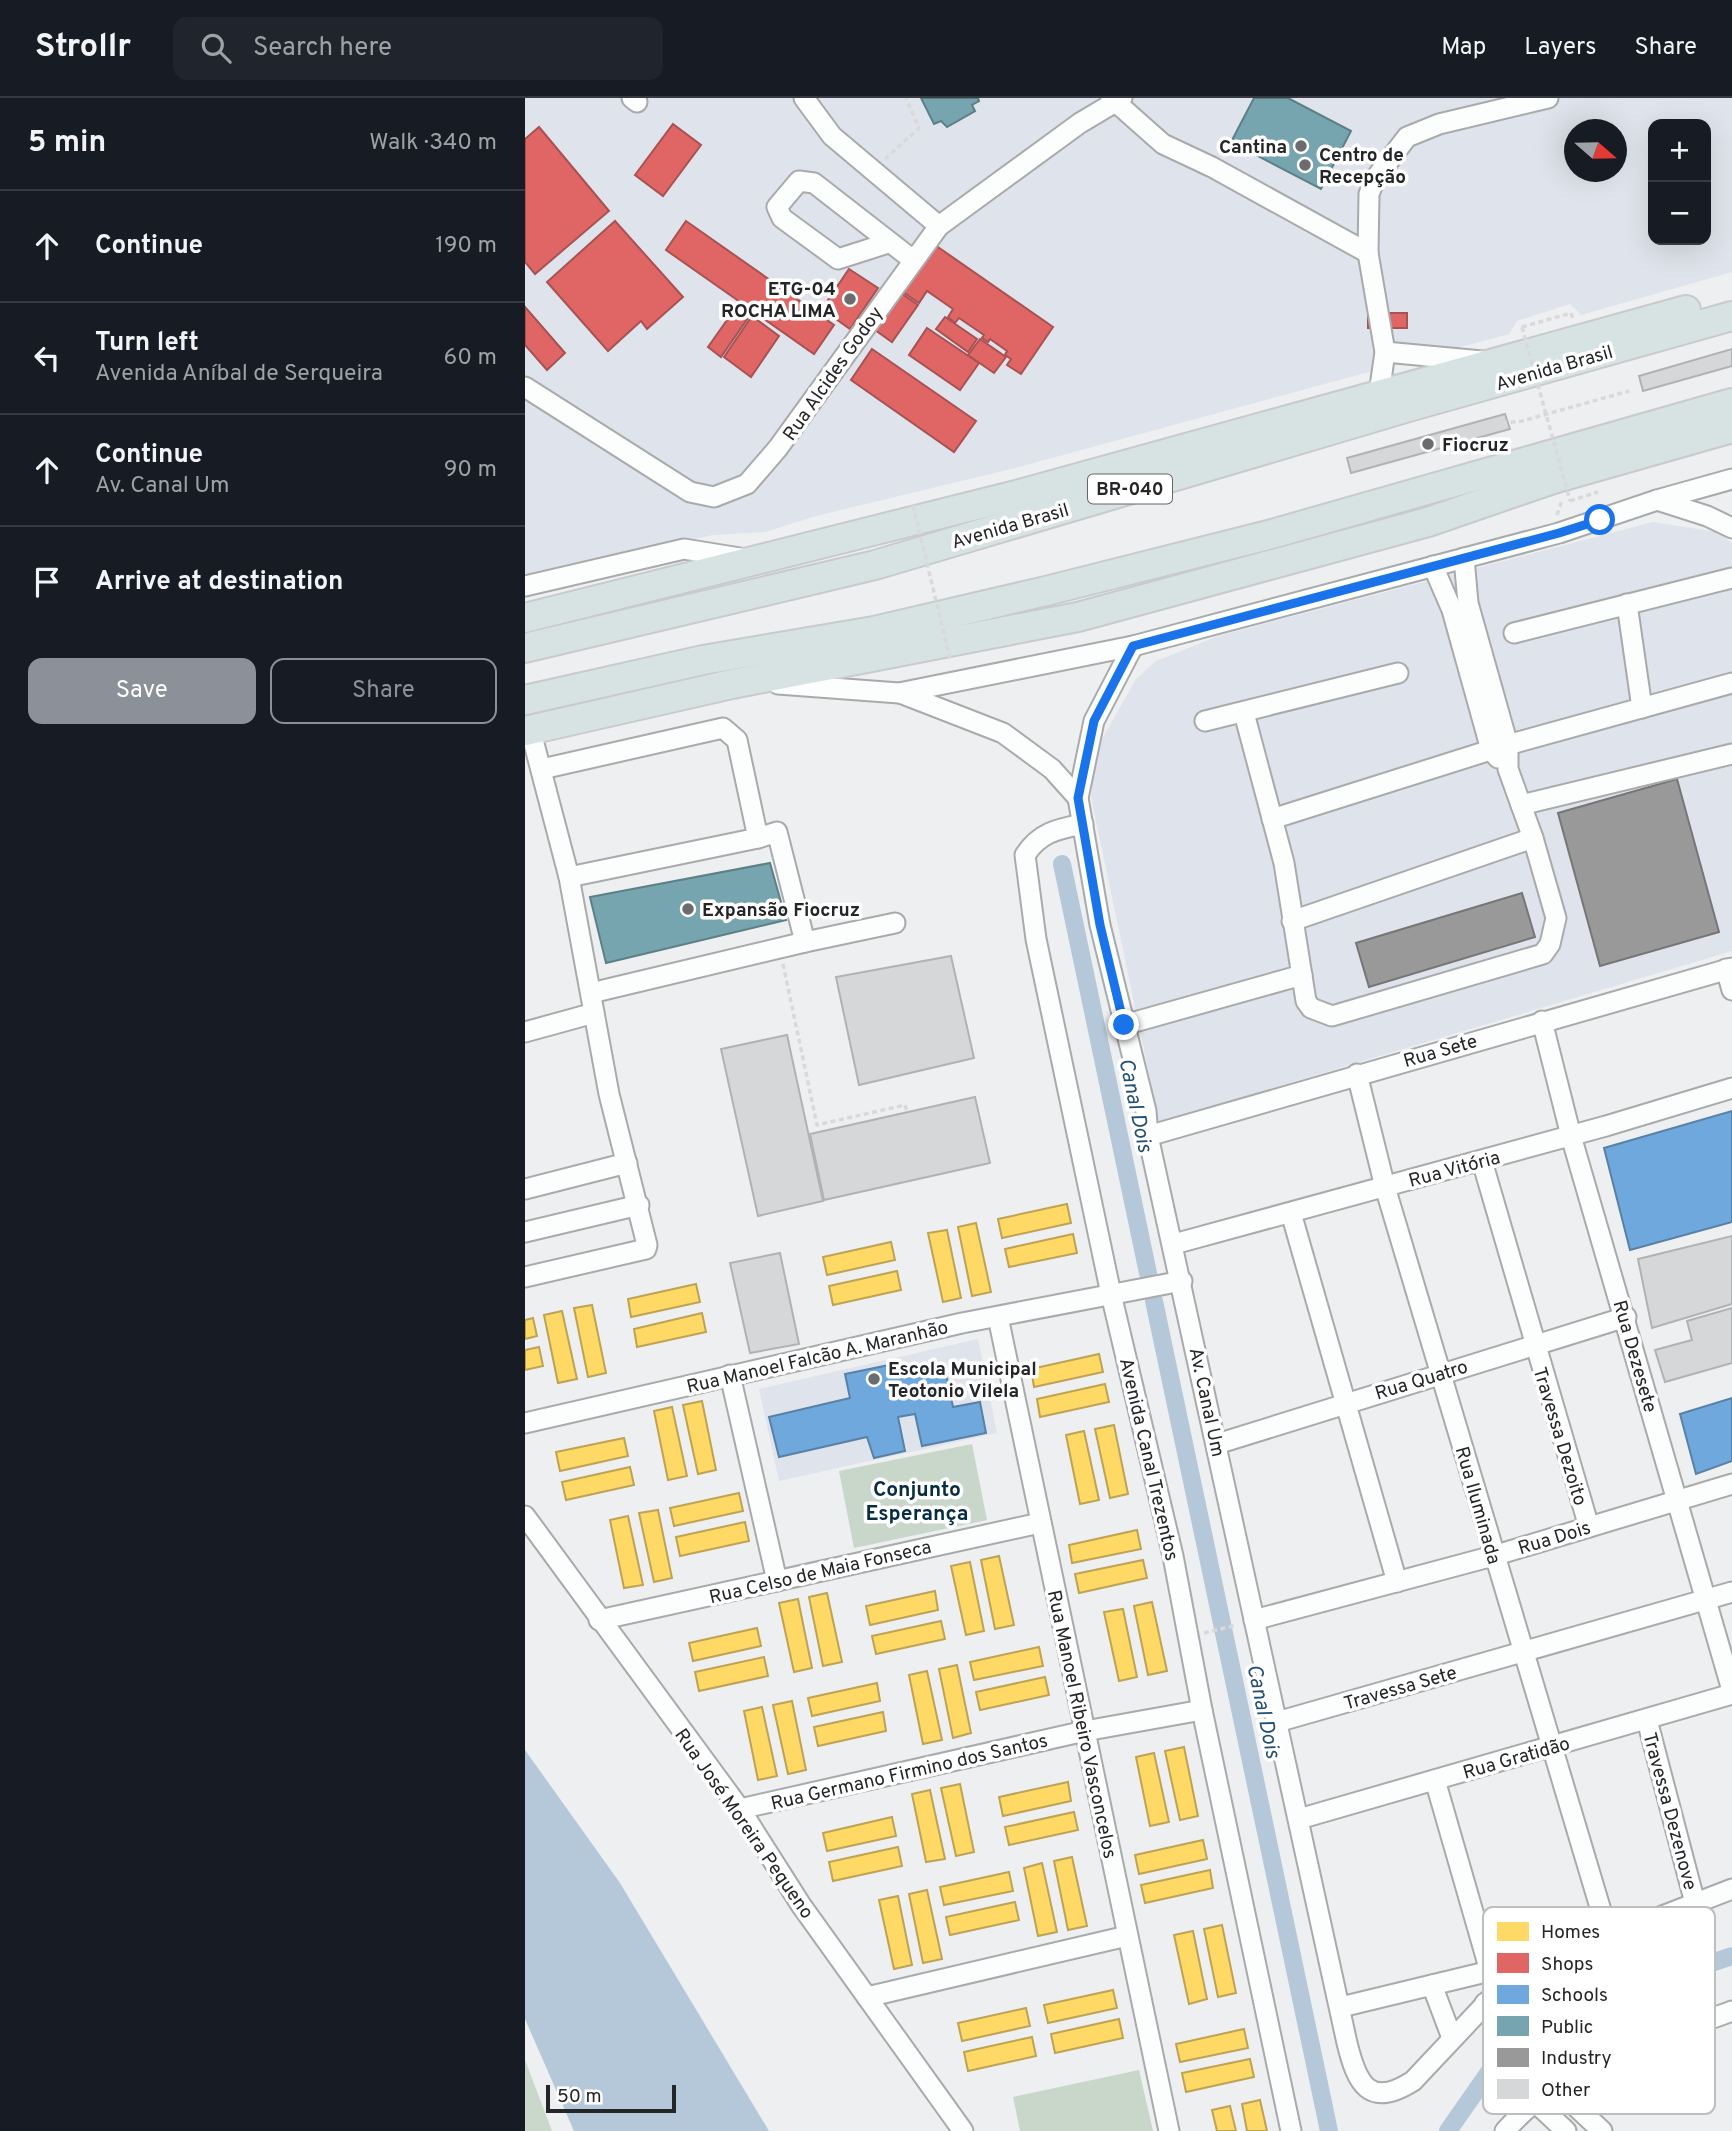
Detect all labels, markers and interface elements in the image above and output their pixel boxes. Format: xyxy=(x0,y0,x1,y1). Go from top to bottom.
search box xyxy=(173,17,663,80)
text: Strollr xyxy=(35,27,131,69)
icon: search xyxy=(197,29,235,67)
text: Search here xyxy=(253,32,392,65)
text: Map xyxy=(1441,33,1486,63)
text: Layers xyxy=(1524,33,1596,63)
text: Share xyxy=(1634,33,1697,63)
north arrow xyxy=(1564,119,1627,182)
map controls xyxy=(1648,119,1711,245)
button: + xyxy=(1648,119,1711,182)
text: 5 min xyxy=(28,125,106,162)
text: Walk · 340 m xyxy=(369,129,497,158)
place label: Cantina xyxy=(1219,136,1287,160)
marker: Cantina xyxy=(1293,138,1309,154)
place label: Centro de Recepção xyxy=(1319,144,1406,190)
marker: Centro de Recepção xyxy=(1297,157,1313,173)
button: − xyxy=(1648,182,1711,245)
icon: ahead xyxy=(28,227,66,265)
text: Continue xyxy=(95,230,203,263)
text: 190 m xyxy=(435,232,497,261)
place label: ETG-04 ROCHA LIMA xyxy=(721,278,836,324)
marker: ETG-04 ROCHA LIMA xyxy=(842,291,858,307)
street label: Rua Alcides Godoy xyxy=(778,302,889,446)
text: Turn left xyxy=(95,327,199,360)
icon: left xyxy=(28,339,66,377)
street label: Avenida Brasil xyxy=(1493,341,1616,397)
text: 60 m xyxy=(444,344,497,373)
text: Avenida Aníbal de Serqueira xyxy=(95,360,383,389)
place label: Fiocruz xyxy=(1442,434,1509,458)
marker: Fiocruz xyxy=(1420,436,1436,452)
text: Continue xyxy=(95,439,203,472)
icon: ahead xyxy=(28,451,66,489)
text: 90 m xyxy=(444,456,497,485)
text: Av. Canal Um xyxy=(95,472,230,501)
road number: BR-040 xyxy=(1088,474,1172,503)
street label: Avenida Brasil xyxy=(949,499,1072,555)
route start xyxy=(1584,504,1615,535)
icon: arrive xyxy=(28,563,66,601)
text: Arrive at destination xyxy=(95,566,343,599)
button: Save xyxy=(28,658,256,724)
button: Share xyxy=(270,658,497,724)
place label: Expansão Fiocruz xyxy=(702,899,860,923)
marker: Expansão Fiocruz xyxy=(680,901,696,917)
route end xyxy=(1108,1009,1139,1040)
street label: Rua Sete xyxy=(1401,1030,1480,1074)
water label: Canal Dois xyxy=(1111,1056,1158,1155)
street label: Rua Vitória xyxy=(1406,1146,1503,1194)
street label: Rua Dezesete xyxy=(1607,1298,1662,1416)
street label: Rua Manoel Falcão A. Maranhão xyxy=(684,1316,951,1400)
street label: Av. Canal Um xyxy=(1183,1346,1229,1459)
street label: Rua Quatro xyxy=(1372,1355,1471,1406)
street label: Avenida Canal Trezentos xyxy=(1113,1356,1183,1563)
place label: Escola Municipal Teotonio Vilela xyxy=(888,1358,1037,1404)
street label: Travessa Dezoito xyxy=(1527,1365,1592,1509)
marker: Escola Municipal Teotonio Vilela xyxy=(866,1371,882,1387)
street label: Rua Iluminada xyxy=(1449,1444,1505,1567)
district label: Conjunto Esperança xyxy=(866,1477,968,1528)
street label: Rua Dois xyxy=(1515,1517,1594,1561)
street label: Rua Celso de Maia Fonseca xyxy=(707,1536,934,1610)
street label: Rua Manoel Ribeiro Vasconcelos xyxy=(1041,1588,1121,1861)
street label: Travessa Sete xyxy=(1341,1661,1460,1717)
water label: Canal Dois xyxy=(1239,1662,1286,1761)
street label: Rua José Moreira Pequeno xyxy=(668,1724,818,1924)
street label: Rua Germano Firmino dos Santos xyxy=(769,1729,1050,1817)
street label: Travessa Dezenove xyxy=(1636,1730,1702,1893)
street label: Rua Gratidão xyxy=(1460,1732,1573,1786)
legend xyxy=(1483,1907,1715,2114)
text: Homes xyxy=(1541,1921,1600,1945)
text: Shops xyxy=(1541,1953,1593,1977)
text: Schools xyxy=(1541,1984,1608,2008)
text: Public xyxy=(1541,2016,1593,2040)
text: Industry xyxy=(1541,2047,1611,2071)
text: Other xyxy=(1541,2079,1591,2103)
scale bar xyxy=(546,2082,675,2114)
text: 50 m xyxy=(557,2085,602,2109)

